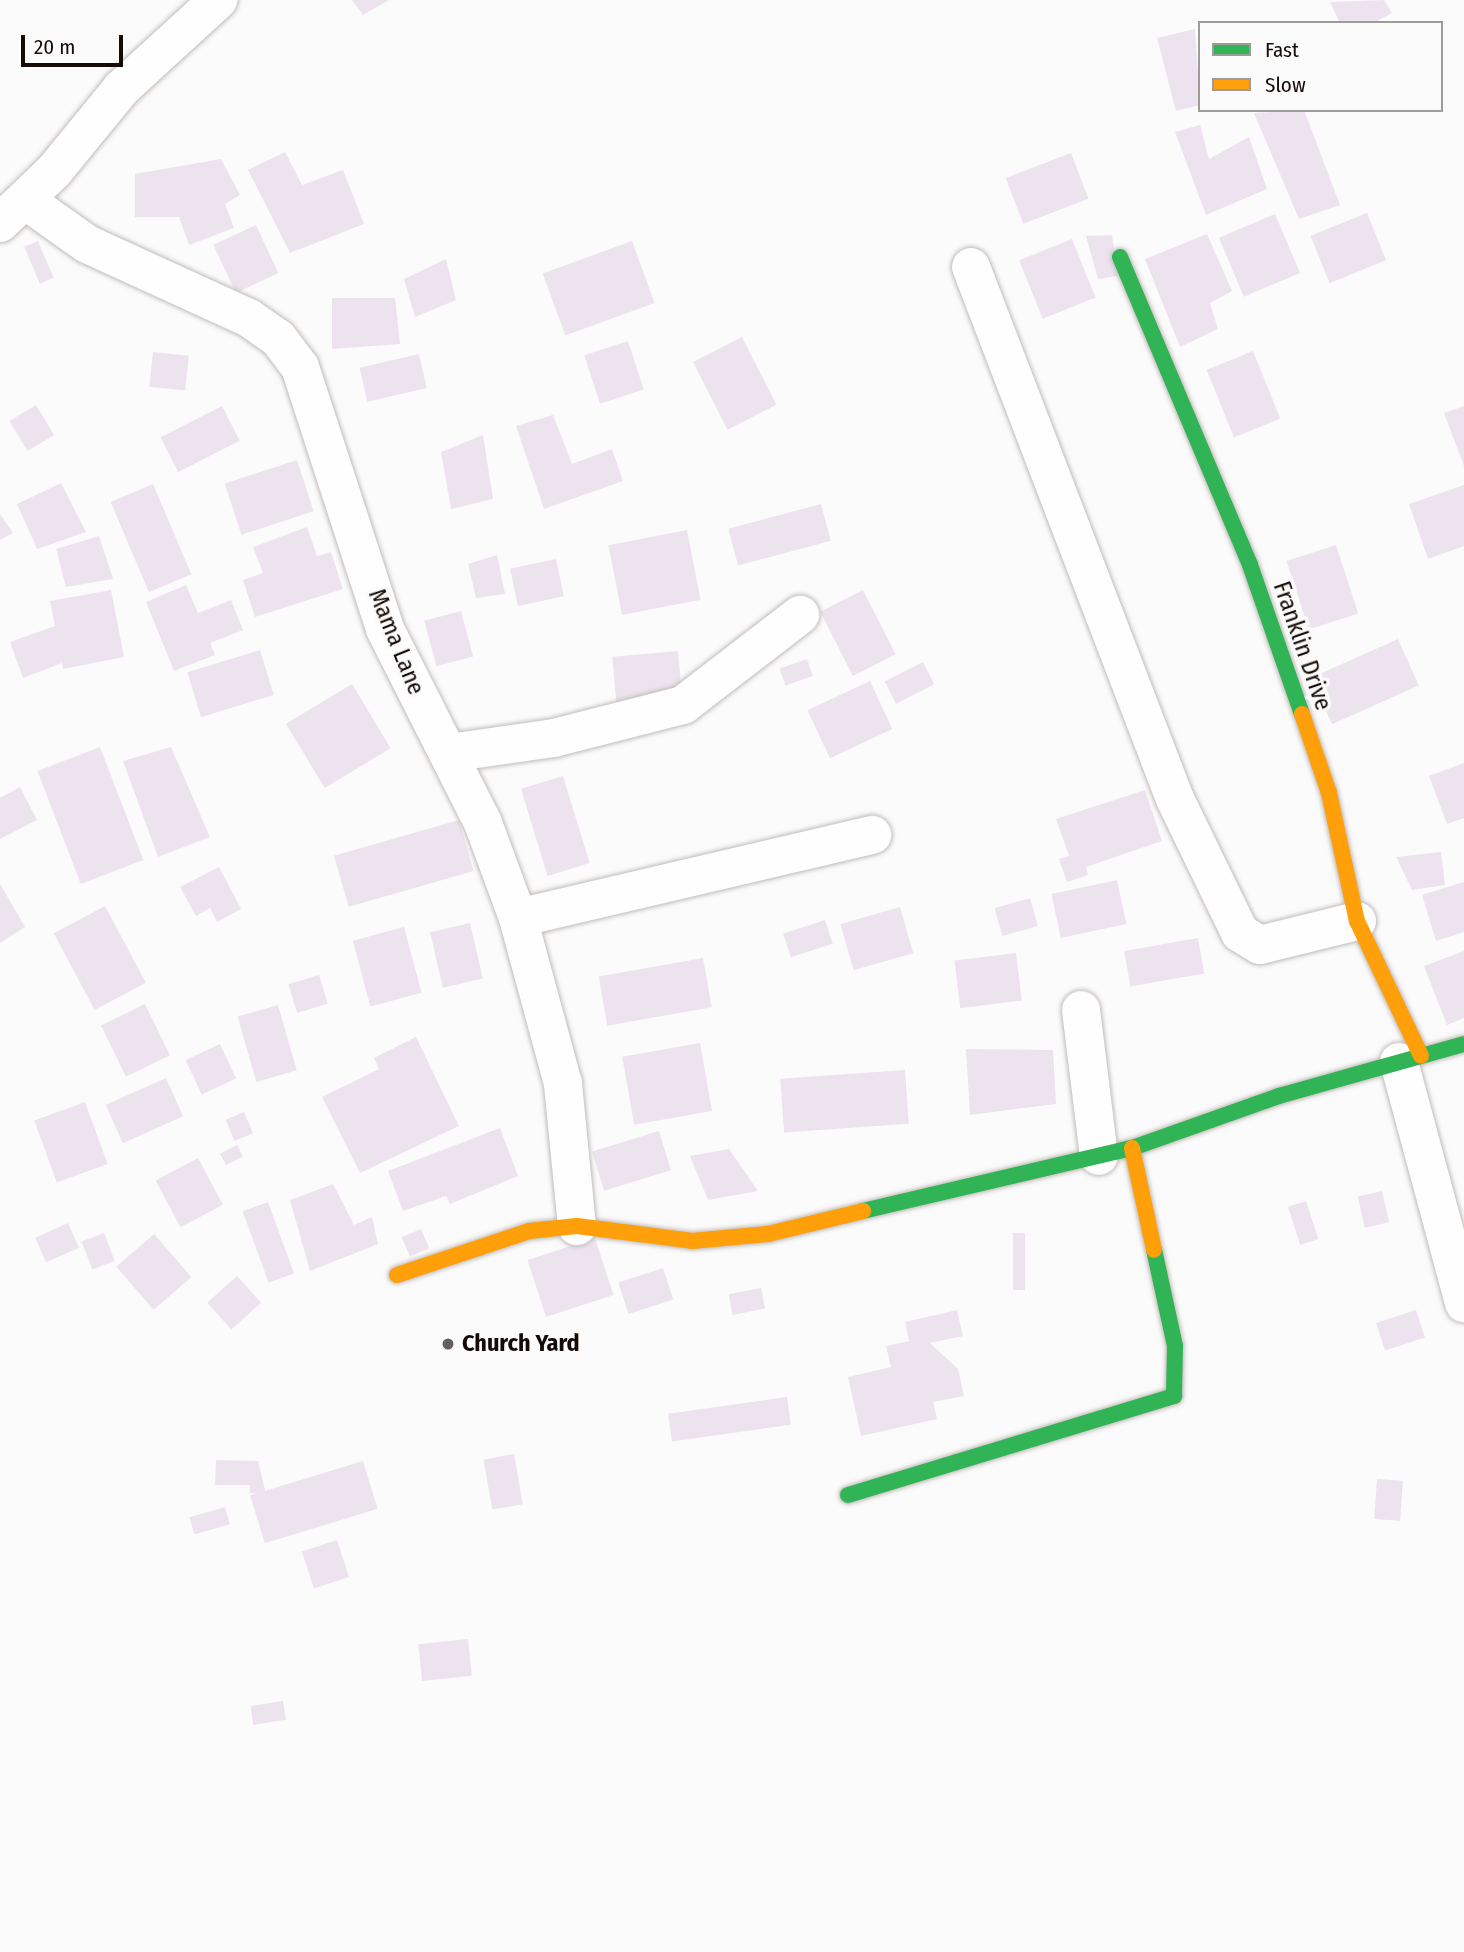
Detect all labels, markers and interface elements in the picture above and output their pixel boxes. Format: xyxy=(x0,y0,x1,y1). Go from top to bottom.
scale bar xyxy=(24,21,126,65)
legend xyxy=(1198,21,1443,112)
text: 20 m xyxy=(34,34,75,60)
text: Fast xyxy=(1265,37,1299,63)
text: Slow xyxy=(1265,72,1306,98)
street label: Franklin Drive xyxy=(1267,578,1337,714)
street label: Mama Lane xyxy=(362,585,430,699)
place label: Church Yard xyxy=(462,1330,580,1358)
marker: Church Yard xyxy=(440,1336,456,1352)

